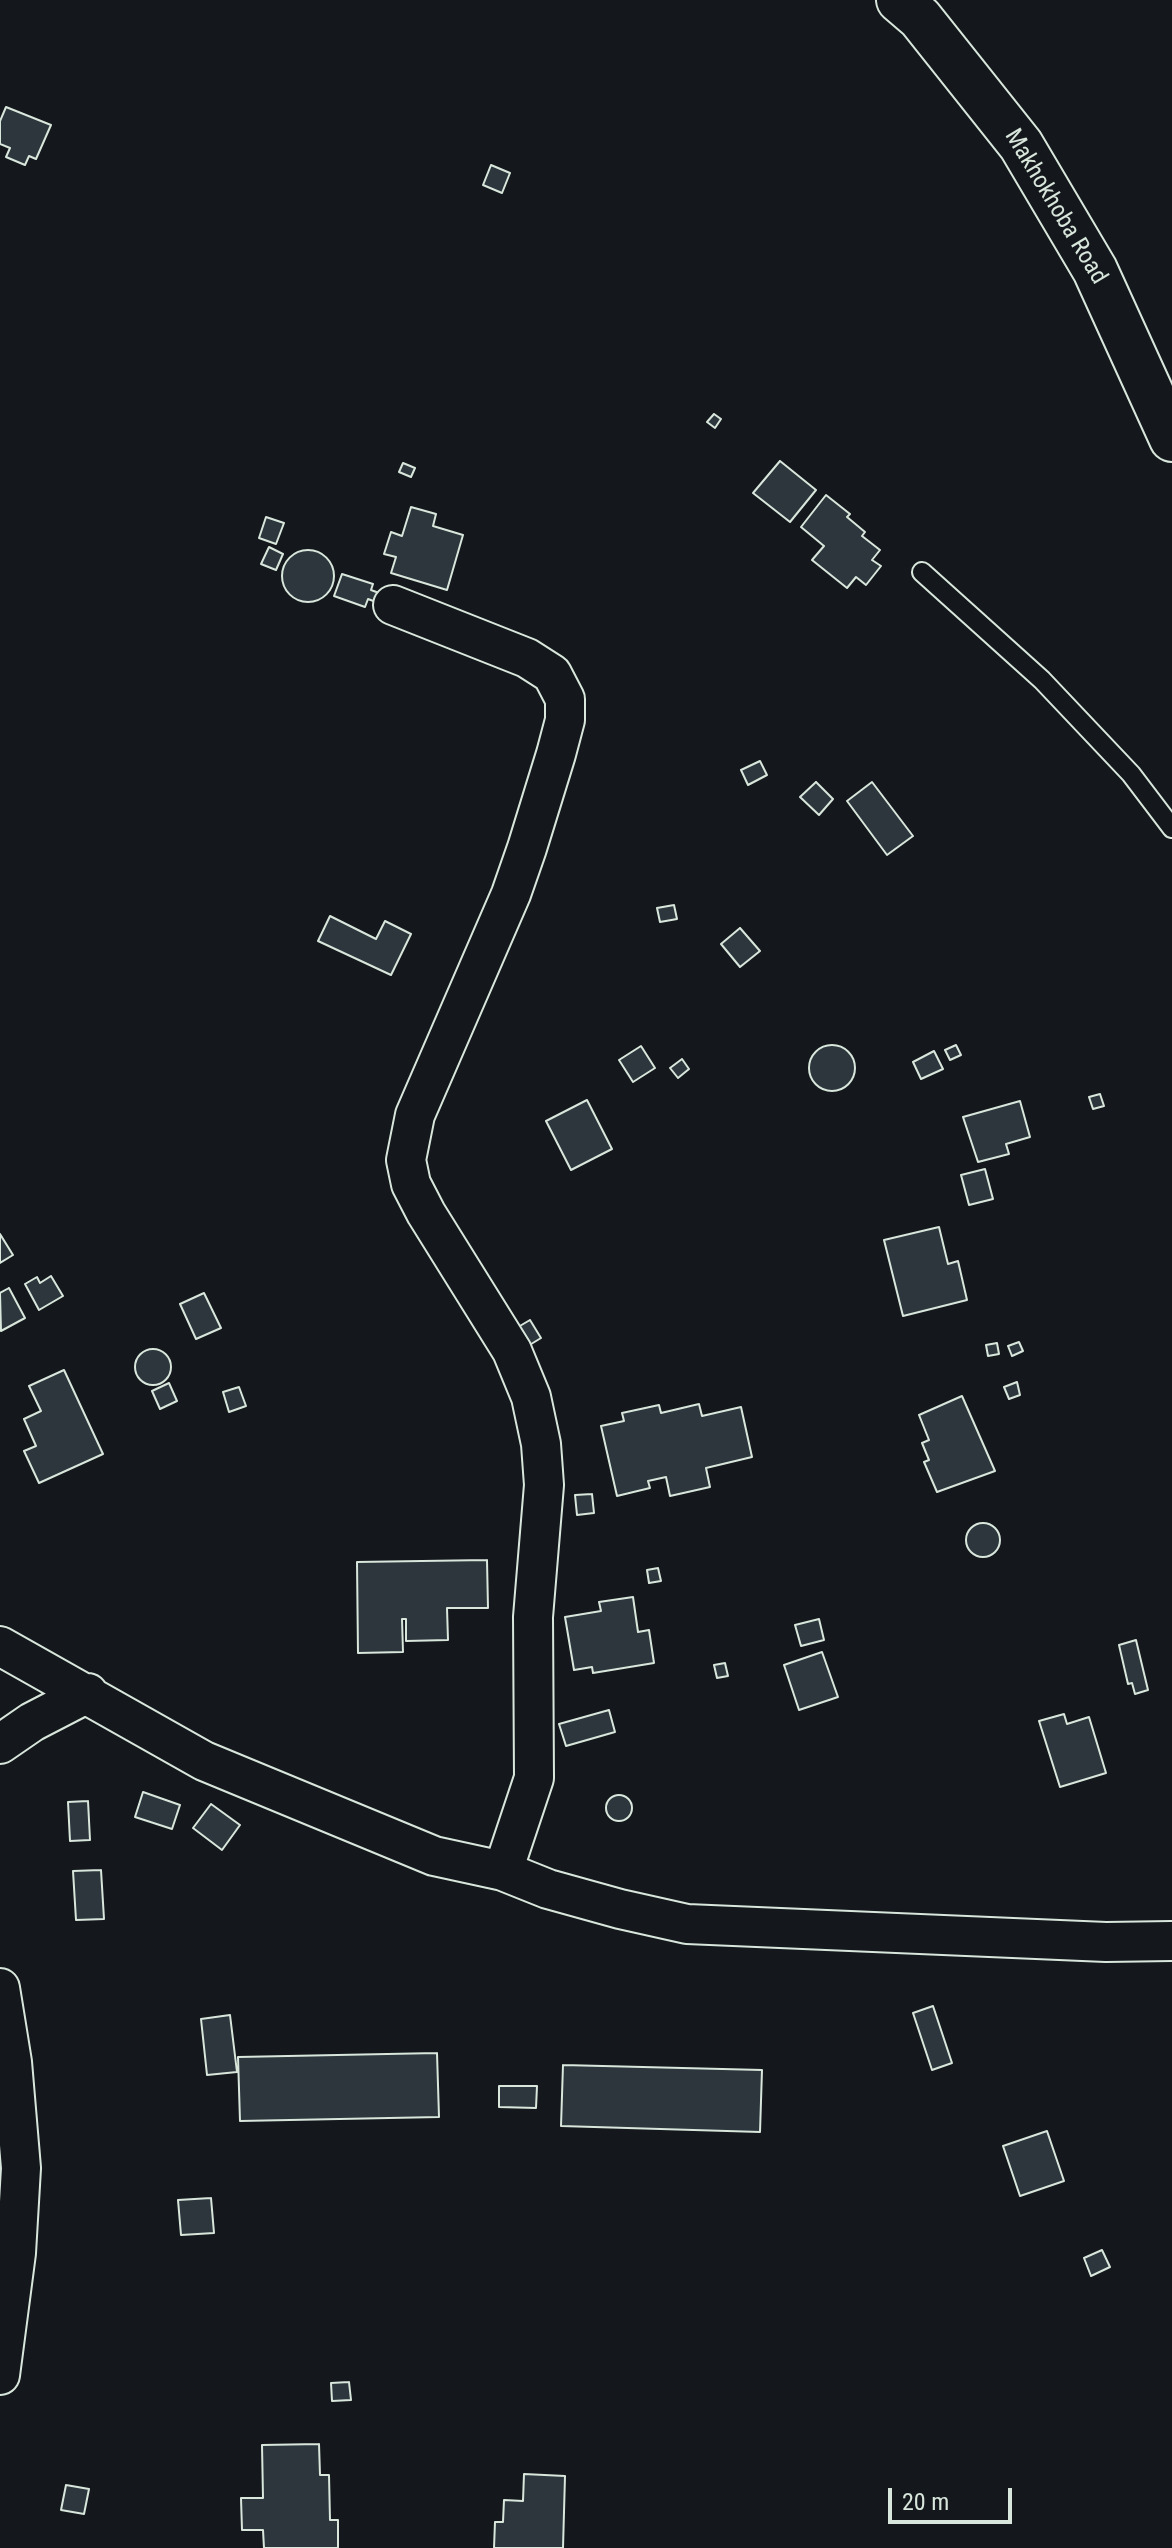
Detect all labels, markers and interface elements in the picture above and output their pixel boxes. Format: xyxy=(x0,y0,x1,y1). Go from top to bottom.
street label: Makhokhoba Road xyxy=(997,124,1113,290)
scale bar xyxy=(892,2472,1016,2522)
text: 20 m xyxy=(902,2488,949,2516)

